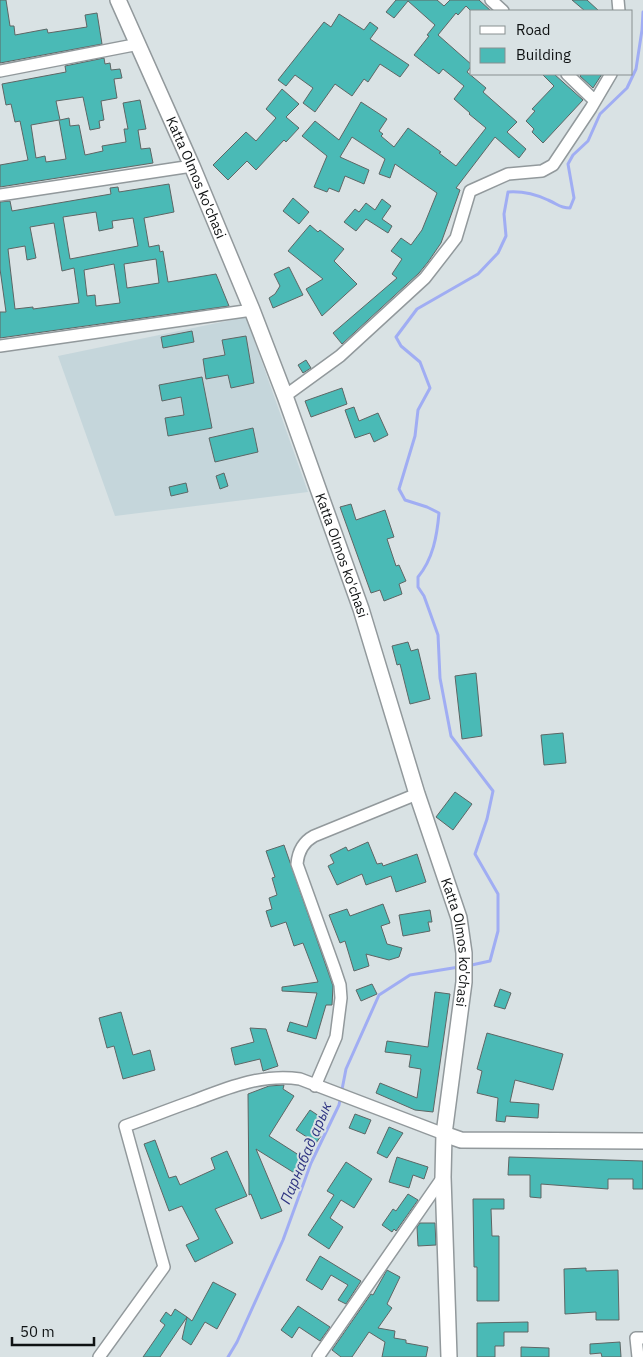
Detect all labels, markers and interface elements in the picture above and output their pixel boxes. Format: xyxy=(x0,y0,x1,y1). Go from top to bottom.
legend xyxy=(470,10,633,75)
text: Road xyxy=(516,20,551,39)
text: Building xyxy=(516,45,571,64)
street label: Katta Olmos ko'chasi xyxy=(162,114,230,241)
street label: Katta Olmos ko'chasi xyxy=(311,490,372,620)
street label: Katta Olmos ko'chasi xyxy=(437,875,473,1008)
water label: Парнабад арык xyxy=(275,1098,336,1207)
scale bar xyxy=(12,1314,95,1346)
text: 50 m xyxy=(20,1322,55,1341)

